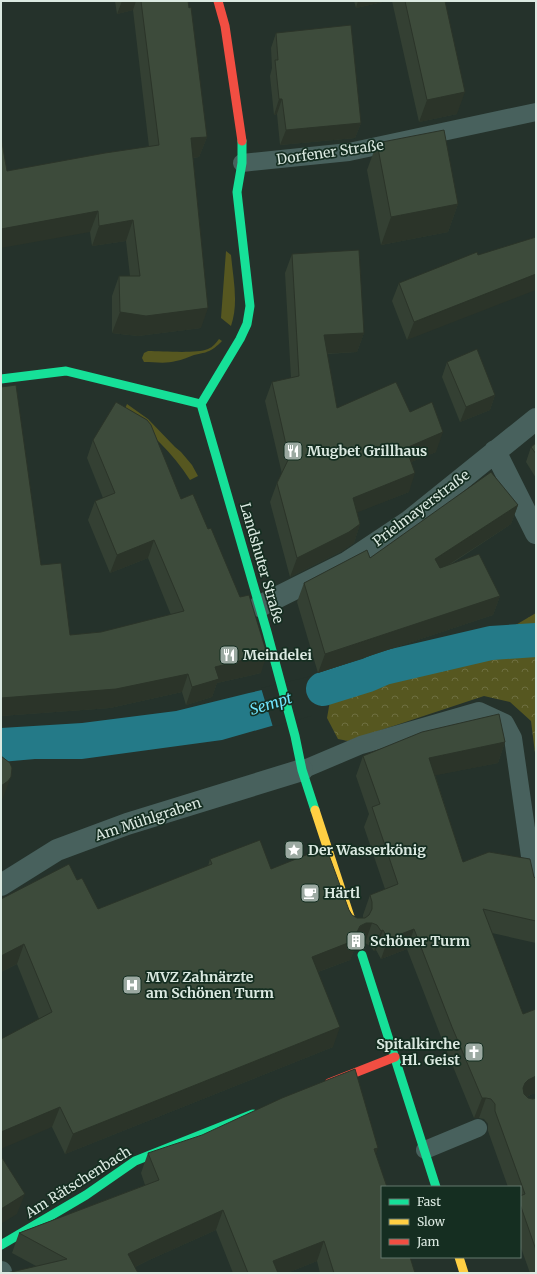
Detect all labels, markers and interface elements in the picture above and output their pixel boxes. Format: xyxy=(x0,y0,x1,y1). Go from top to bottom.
street label: Dorfener Straße xyxy=(275,136,385,168)
restaurant icon: Mugbet Grillhaus xyxy=(282,440,304,462)
place label: Mugbet Grillhaus xyxy=(307,442,427,460)
street label: Prielmayerstraße xyxy=(369,466,473,550)
street label: Landshuter Straße xyxy=(236,501,288,625)
restaurant icon: Meindelei xyxy=(218,644,240,666)
place label: Meindelei xyxy=(243,646,312,664)
water label: Sempt xyxy=(247,688,295,719)
street label: Am Mühlgraben xyxy=(92,793,203,845)
place icon: Der Wasserkönig xyxy=(283,839,305,861)
place label: Der Wasserkönig xyxy=(308,841,426,859)
cafe icon: Härtl xyxy=(299,882,321,904)
place label: Härtl xyxy=(324,884,361,902)
building icon: Schöner Turm xyxy=(345,930,367,952)
place label: Schöner Turm xyxy=(370,932,470,950)
place label: MVZ Zahnärzte am Schönen Turm xyxy=(146,968,274,1002)
hospital icon: MVZ Zahnärzte am Schönen Turm xyxy=(121,974,143,996)
place label: Spitalkirche Hl. Geist xyxy=(376,1035,460,1069)
church icon: Spitalkirche Hl. Geist xyxy=(463,1041,485,1063)
street label: Am Rätschenbach xyxy=(21,1142,134,1222)
legend xyxy=(381,1186,521,1258)
text: Fast xyxy=(417,1194,441,1209)
text: Slow xyxy=(417,1214,446,1229)
text: Jam xyxy=(416,1234,440,1249)

